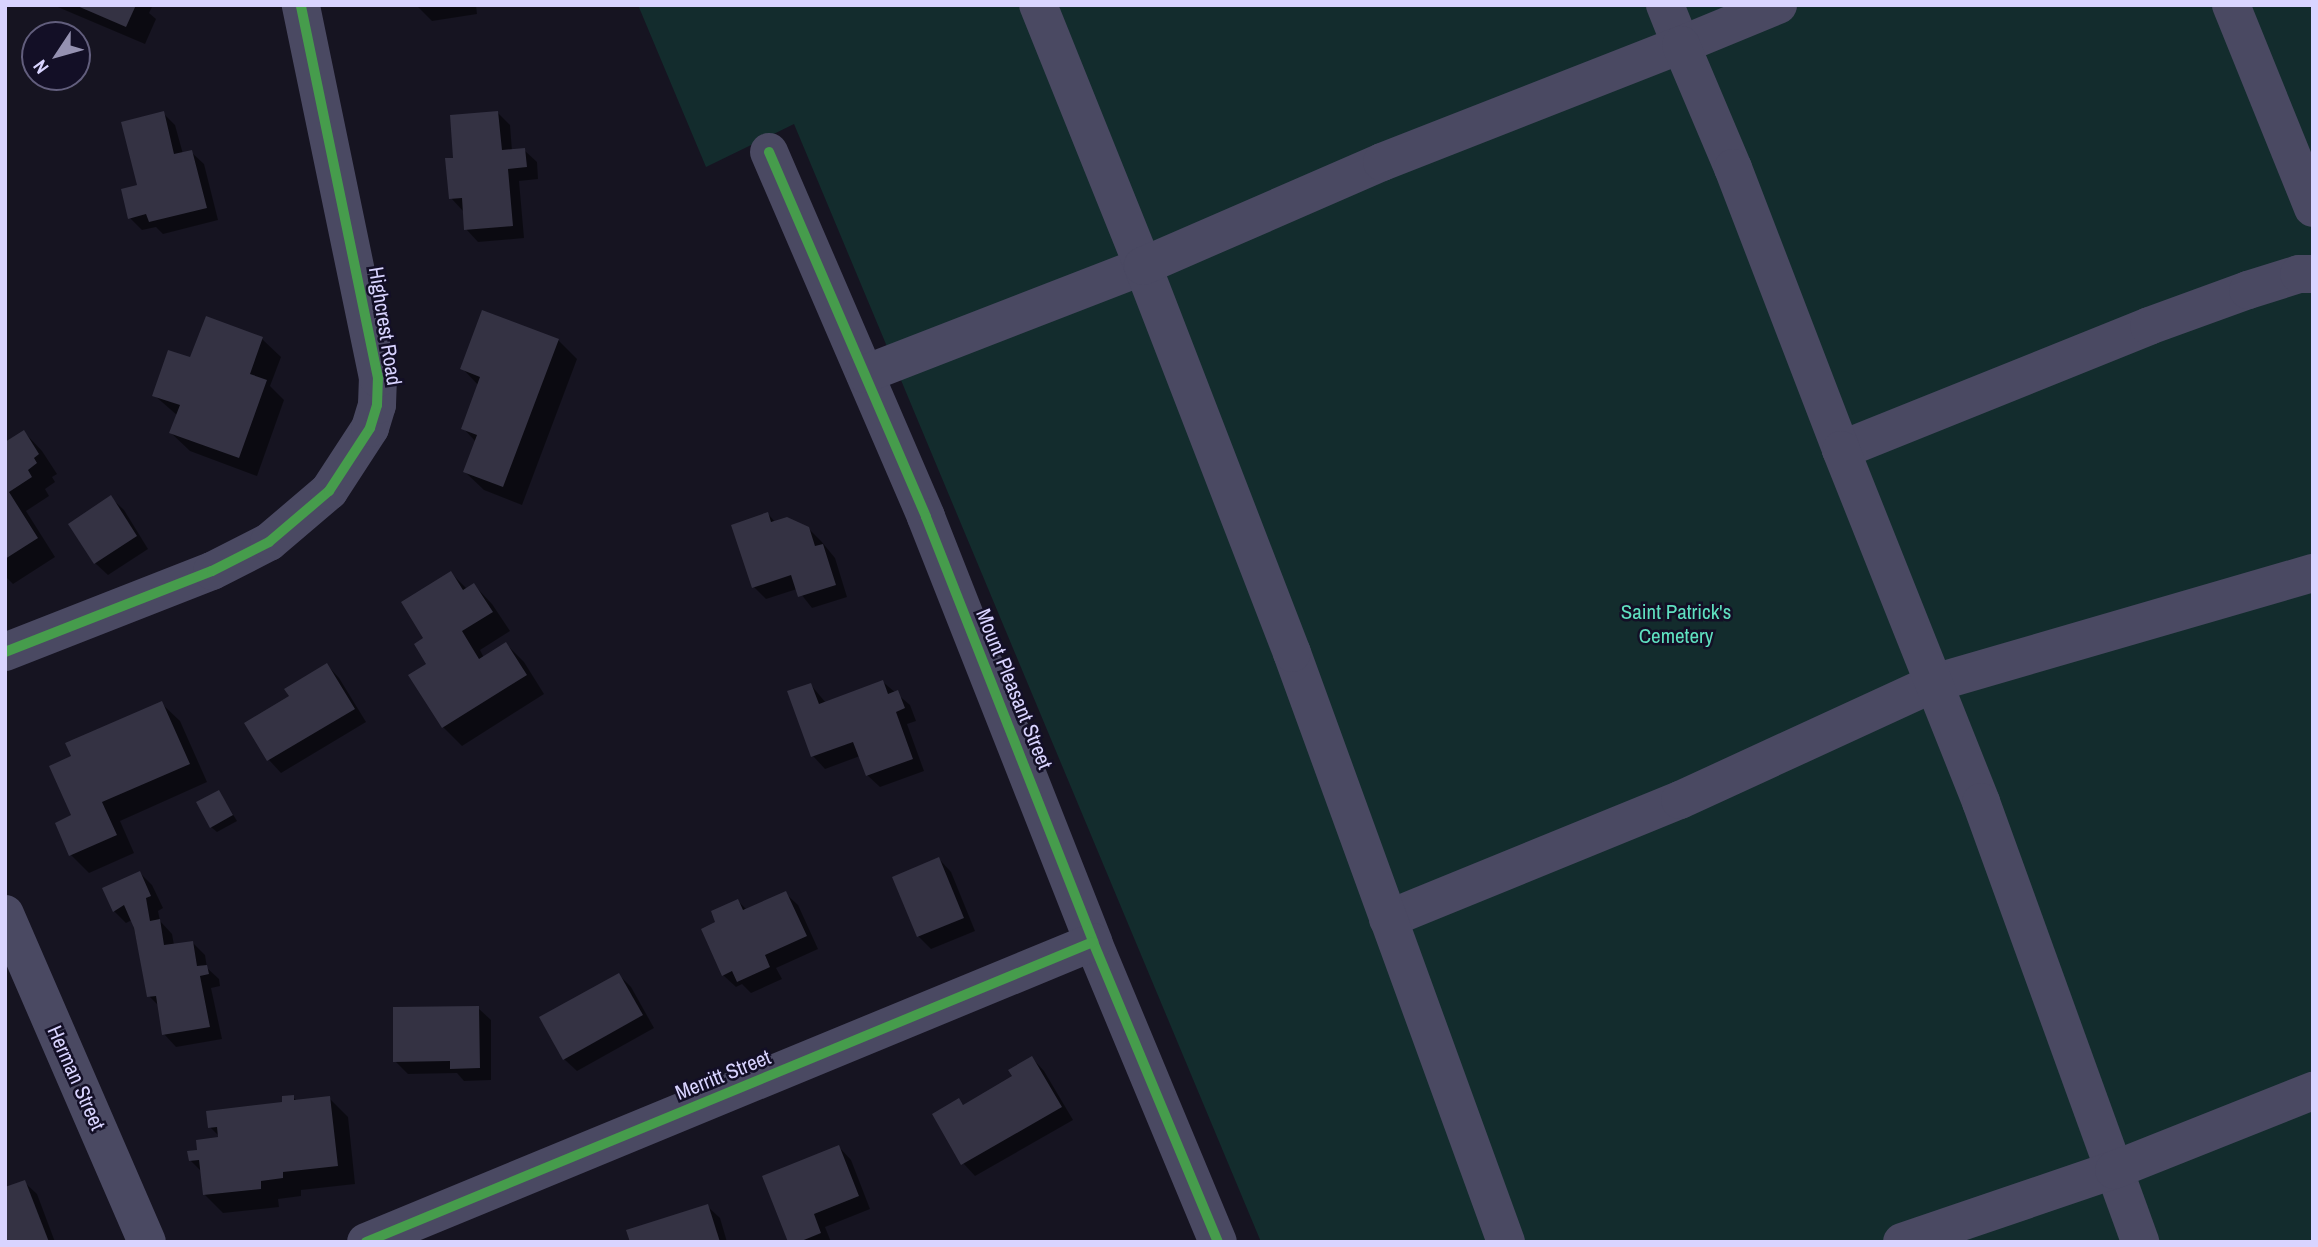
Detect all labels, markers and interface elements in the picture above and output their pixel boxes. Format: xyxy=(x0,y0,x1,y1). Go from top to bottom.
north arrow xyxy=(21,21,91,91)
text: N xyxy=(27,55,54,79)
street label: Highcrest Road xyxy=(363,265,407,387)
park label: Saint Patrick's Cemetery xyxy=(1621,599,1731,649)
street label: Mount Pleasant Street xyxy=(970,605,1058,773)
street label: Herman Street xyxy=(42,1022,110,1134)
street label: Merritt Street xyxy=(672,1044,774,1106)

